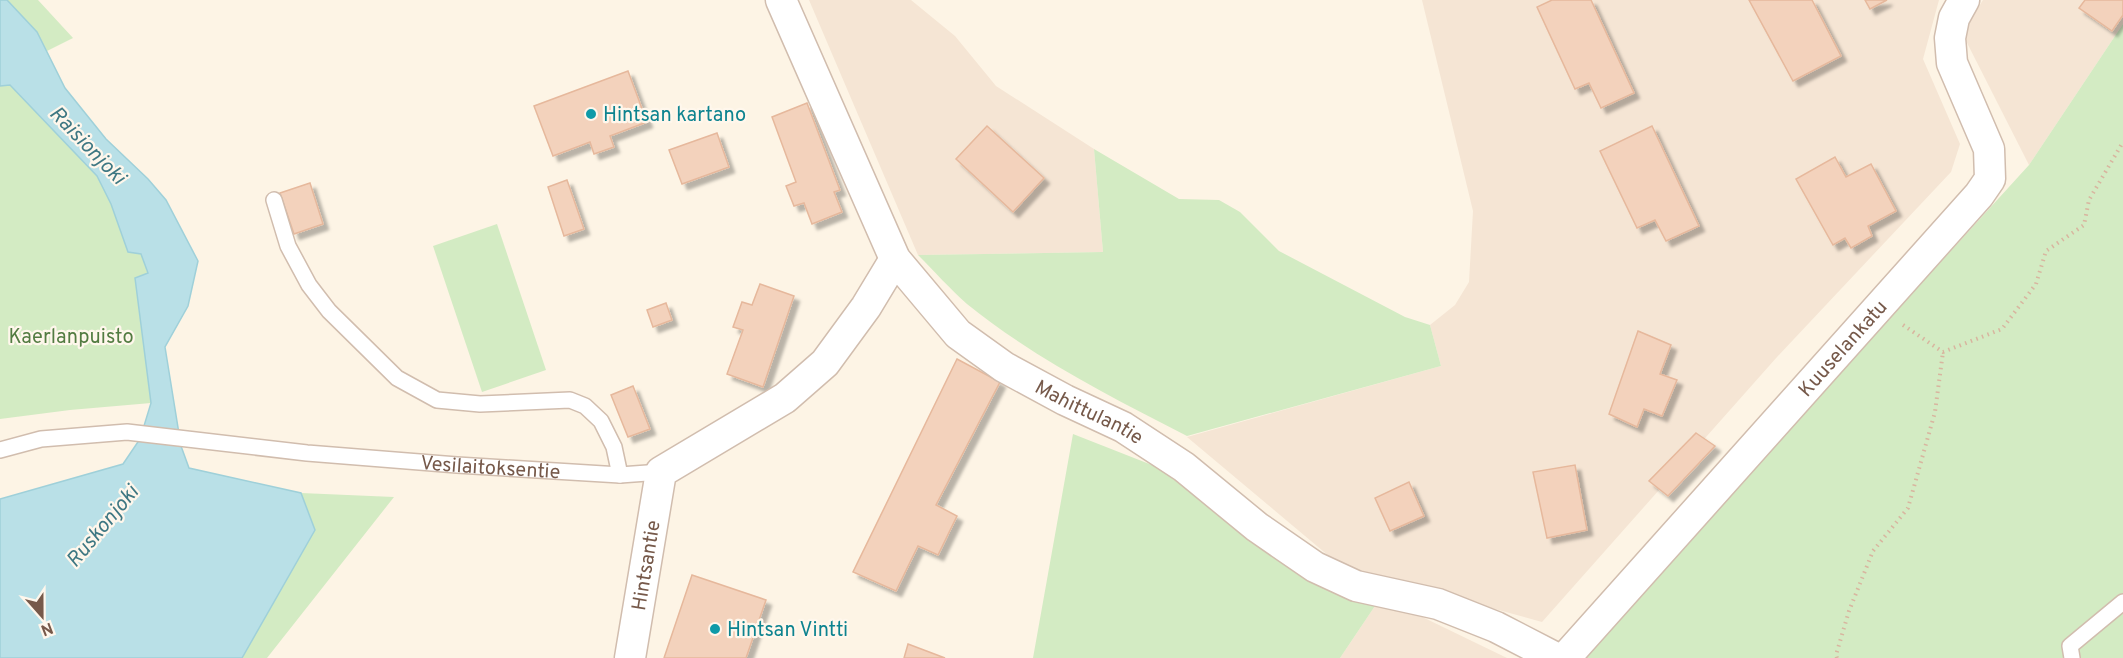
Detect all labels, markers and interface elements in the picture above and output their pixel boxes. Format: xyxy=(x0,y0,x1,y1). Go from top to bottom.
water label: Raisionjoki xyxy=(43,101,132,192)
place label: Hintsan kartano xyxy=(603,103,746,129)
marker: Hintsan kartano xyxy=(584,107,598,121)
street label: Kuuselankatu xyxy=(1794,295,1894,403)
park label: Kaerlanpuisto xyxy=(8,325,134,351)
street label: Mahittulantie xyxy=(1030,375,1148,452)
street label: Vesilaitoksentie xyxy=(419,451,561,486)
water label: Ruskonjoki xyxy=(61,479,147,574)
street label: Hintsantie xyxy=(627,518,668,613)
north arrow xyxy=(12,586,72,646)
text: N xyxy=(38,617,56,640)
place label: Hintsan Vintti xyxy=(727,618,848,644)
marker: Hintsan Vintti xyxy=(708,622,722,636)

